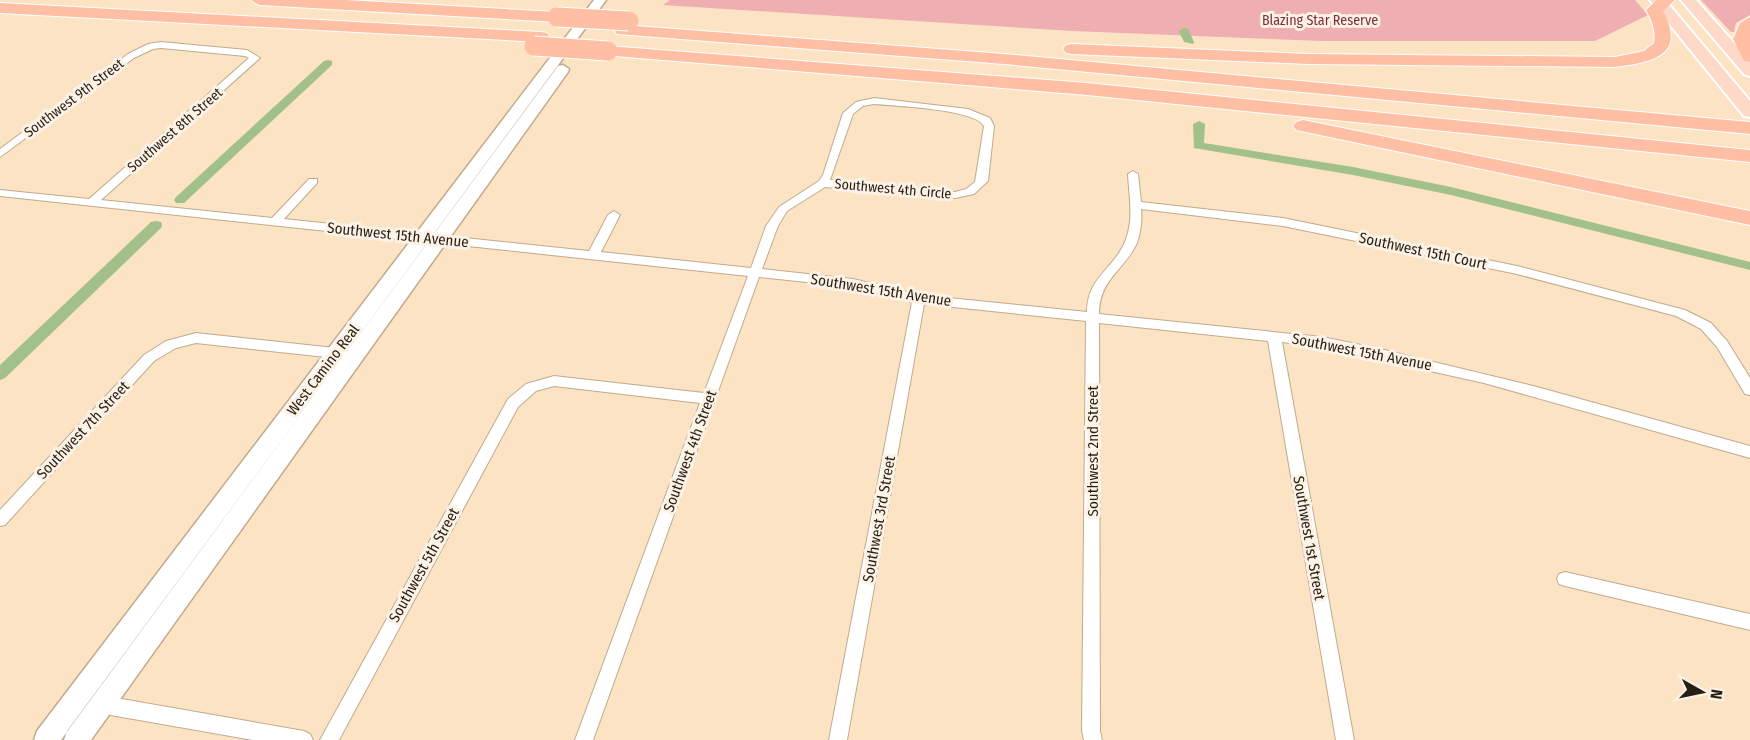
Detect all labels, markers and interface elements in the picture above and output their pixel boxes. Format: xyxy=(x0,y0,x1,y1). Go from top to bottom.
park label: Blazing Star Reserve xyxy=(1262,12,1378,29)
street label: Southwest 9th Street xyxy=(21,55,127,141)
street label: Southwest 8th Street xyxy=(124,84,226,176)
street label: Southwest 4th Circle xyxy=(834,175,952,203)
street label: Southwest 15th Avenue xyxy=(326,219,470,251)
street label: Southwest 15th Court xyxy=(1357,229,1489,273)
street label: Southwest 15th Avenue xyxy=(809,270,953,310)
street label: West Camino Real xyxy=(283,321,363,419)
street label: Southwest 15th Avenue xyxy=(1291,330,1433,374)
street label: Southwest 7th Street xyxy=(33,377,133,483)
street label: Southwest 2nd Street xyxy=(1084,385,1102,517)
street label: Southwest 4th Street xyxy=(660,387,720,514)
street label: Southwest 3rd Street xyxy=(859,454,899,584)
street label: Southwest 1st Street xyxy=(1289,475,1329,602)
street label: Southwest 5th Street xyxy=(385,505,463,625)
north arrow xyxy=(1672,662,1732,722)
text: N xyxy=(1706,688,1726,700)

